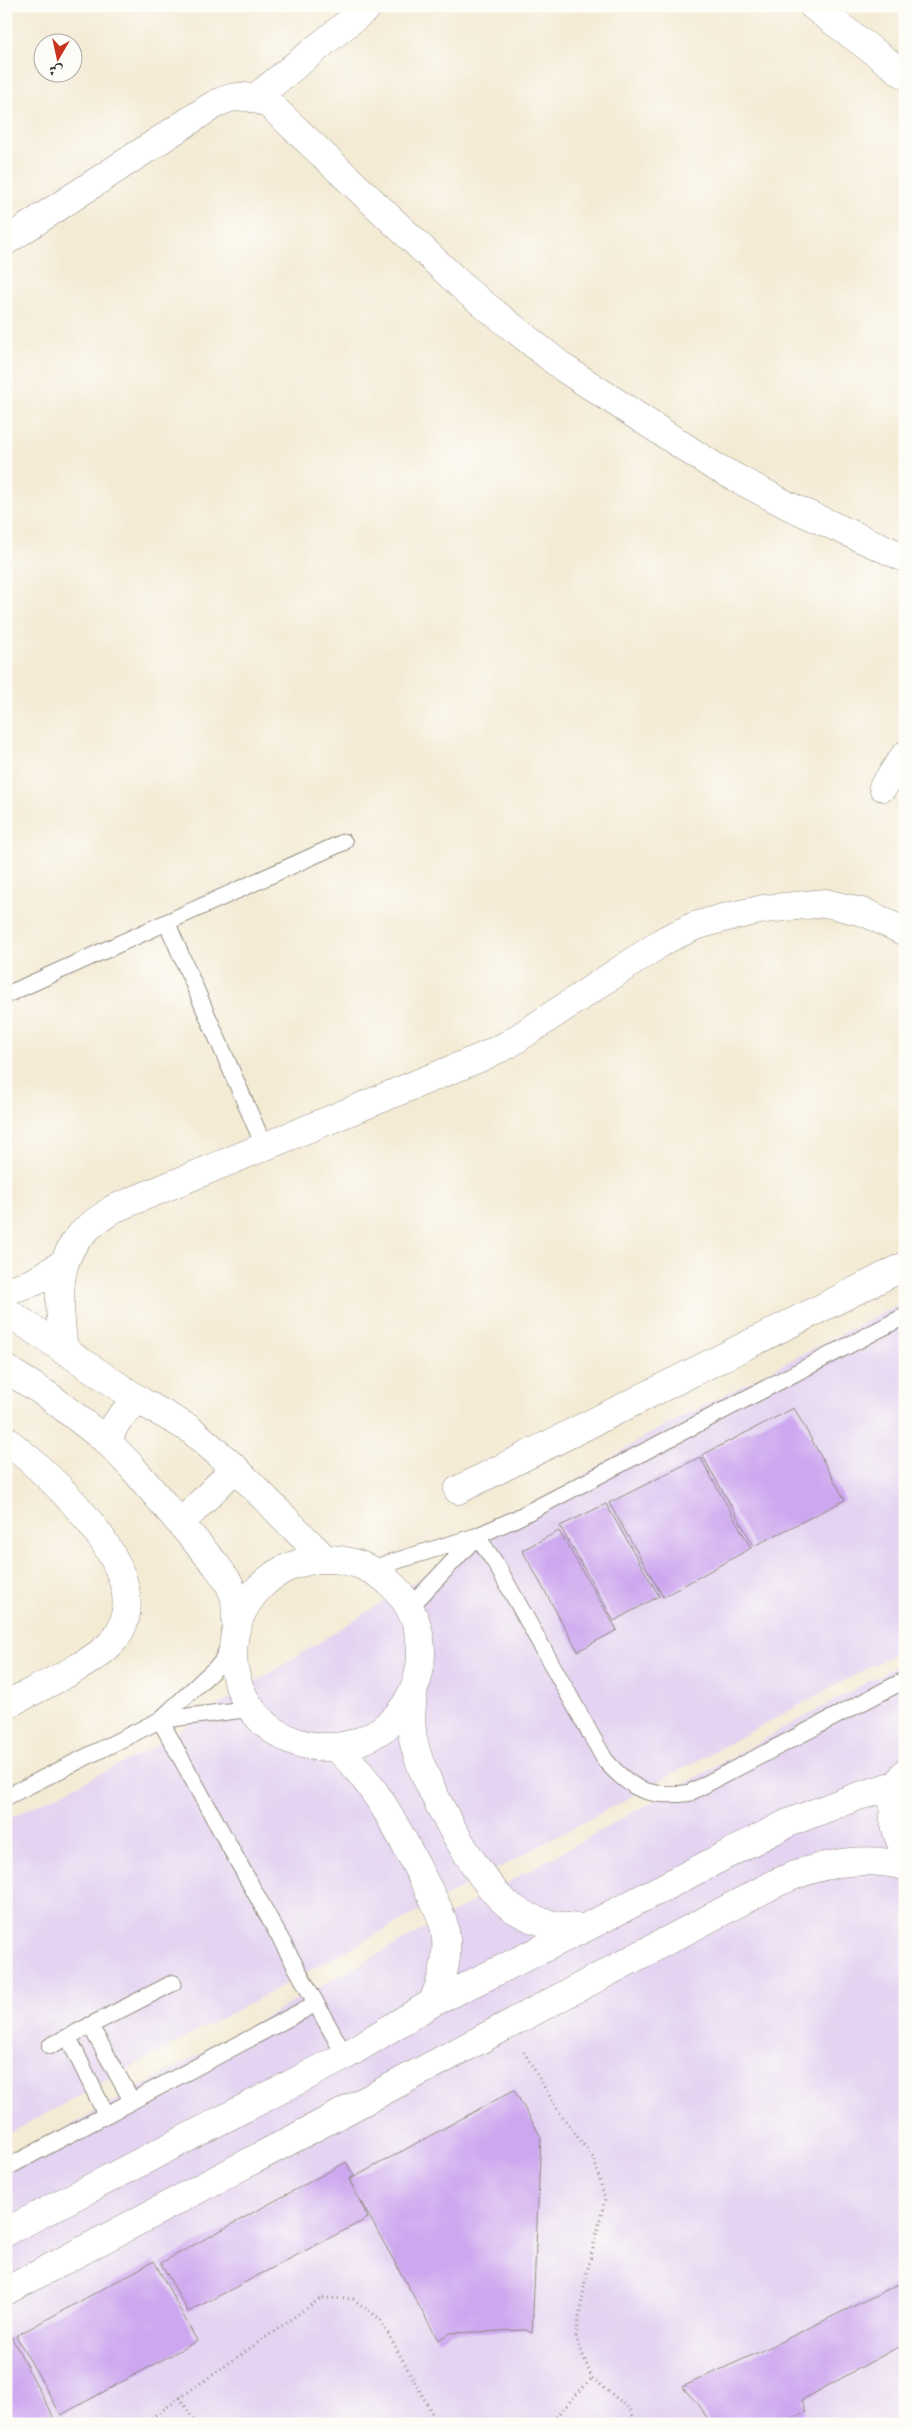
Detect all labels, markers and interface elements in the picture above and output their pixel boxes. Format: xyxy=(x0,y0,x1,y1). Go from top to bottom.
north arrow xyxy=(32,32,82,82)
text: ش xyxy=(48,61,64,80)

